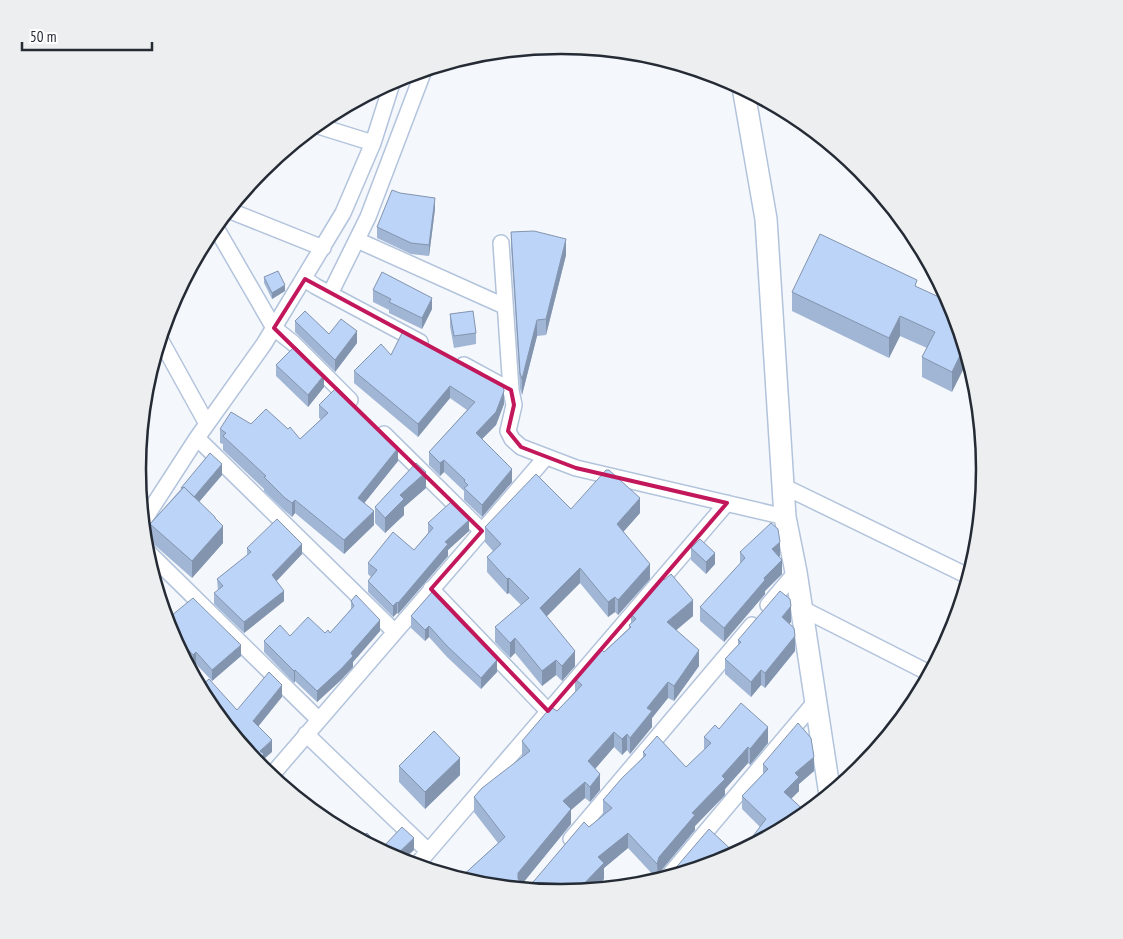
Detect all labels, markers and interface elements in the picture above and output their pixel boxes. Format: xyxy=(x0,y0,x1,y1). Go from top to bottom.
scale bar xyxy=(22,20,152,52)
text: 50 m xyxy=(30,27,56,46)

